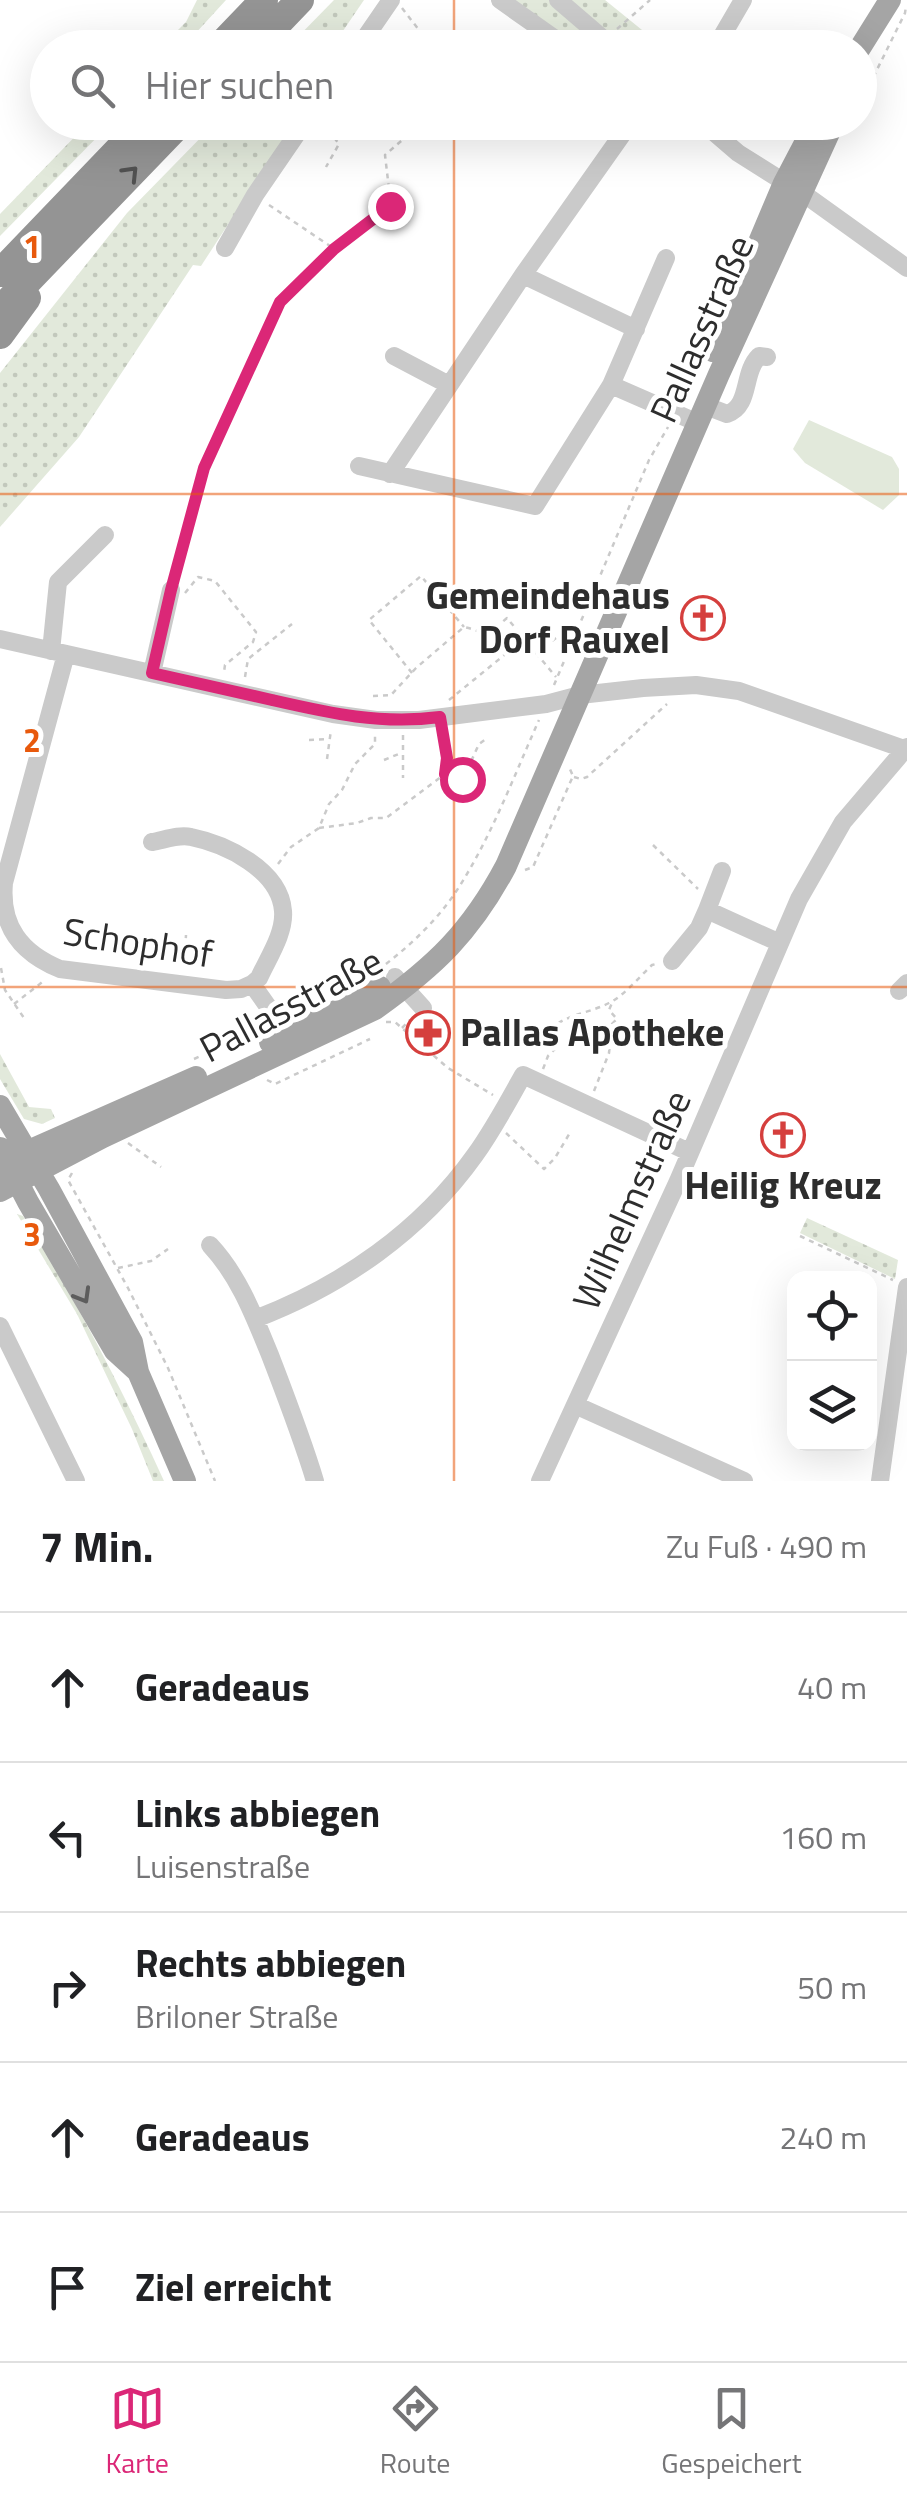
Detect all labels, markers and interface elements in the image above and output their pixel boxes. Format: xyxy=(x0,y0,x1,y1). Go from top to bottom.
search box xyxy=(30,30,877,140)
text: Hier suchen xyxy=(145,56,334,114)
icon: search xyxy=(65,58,120,113)
one-way arrow xyxy=(119,167,137,185)
route end xyxy=(368,184,414,230)
text: 1 xyxy=(23,222,41,270)
street label: Pallasstraße xyxy=(634,226,768,432)
place label: Gemeindehaus Dorf Rauxel xyxy=(426,566,670,668)
church icon: Gemeindehaus Dorf Rauxel xyxy=(680,595,726,641)
text: 2 xyxy=(23,716,41,764)
route start xyxy=(440,757,486,803)
street label: Schophof xyxy=(59,902,218,983)
street label: Pallasstraße xyxy=(189,932,392,1077)
place label: Pallas Apotheke xyxy=(460,1003,724,1061)
pharmacy icon: Pallas Apotheke xyxy=(405,1010,451,1056)
street label: Wilhelmstraße xyxy=(557,1080,705,1319)
church icon: Heilig Kreuz xyxy=(760,1112,806,1158)
place label: Heilig Kreuz xyxy=(684,1156,882,1214)
text: 3 xyxy=(23,1210,41,1258)
map controls xyxy=(787,1271,877,1451)
button: locate xyxy=(787,1271,877,1361)
one-way arrow xyxy=(71,1285,90,1303)
button: layers xyxy=(787,1361,877,1451)
text: 7 Min. xyxy=(40,1514,154,1578)
text: Zu Fuß · 490 m xyxy=(666,1522,867,1570)
text: Geradeaus xyxy=(135,1658,310,1716)
icon: ahead xyxy=(40,1660,95,1715)
text: 40 m xyxy=(797,1663,867,1711)
text: Links abbiegen xyxy=(135,1784,380,1842)
icon: left xyxy=(40,1810,95,1865)
text: 160 m xyxy=(779,1813,867,1861)
text: Luisenstraße xyxy=(135,1842,310,1890)
text: Rechts abbiegen xyxy=(135,1934,406,1992)
icon: right xyxy=(40,1960,95,2015)
text: 50 m xyxy=(797,1963,867,2011)
text: Briloner Straße xyxy=(135,1992,338,2040)
text: Geradeaus xyxy=(135,2108,310,2166)
icon: ahead xyxy=(40,2110,95,2165)
text: 240 m xyxy=(779,2113,867,2161)
text: Ziel erreicht xyxy=(135,2258,332,2316)
icon: arrive xyxy=(40,2260,95,2315)
tab: Karte xyxy=(105,2381,169,2484)
tab: Route xyxy=(380,2381,450,2484)
tab: Gespeichert xyxy=(661,2381,802,2484)

